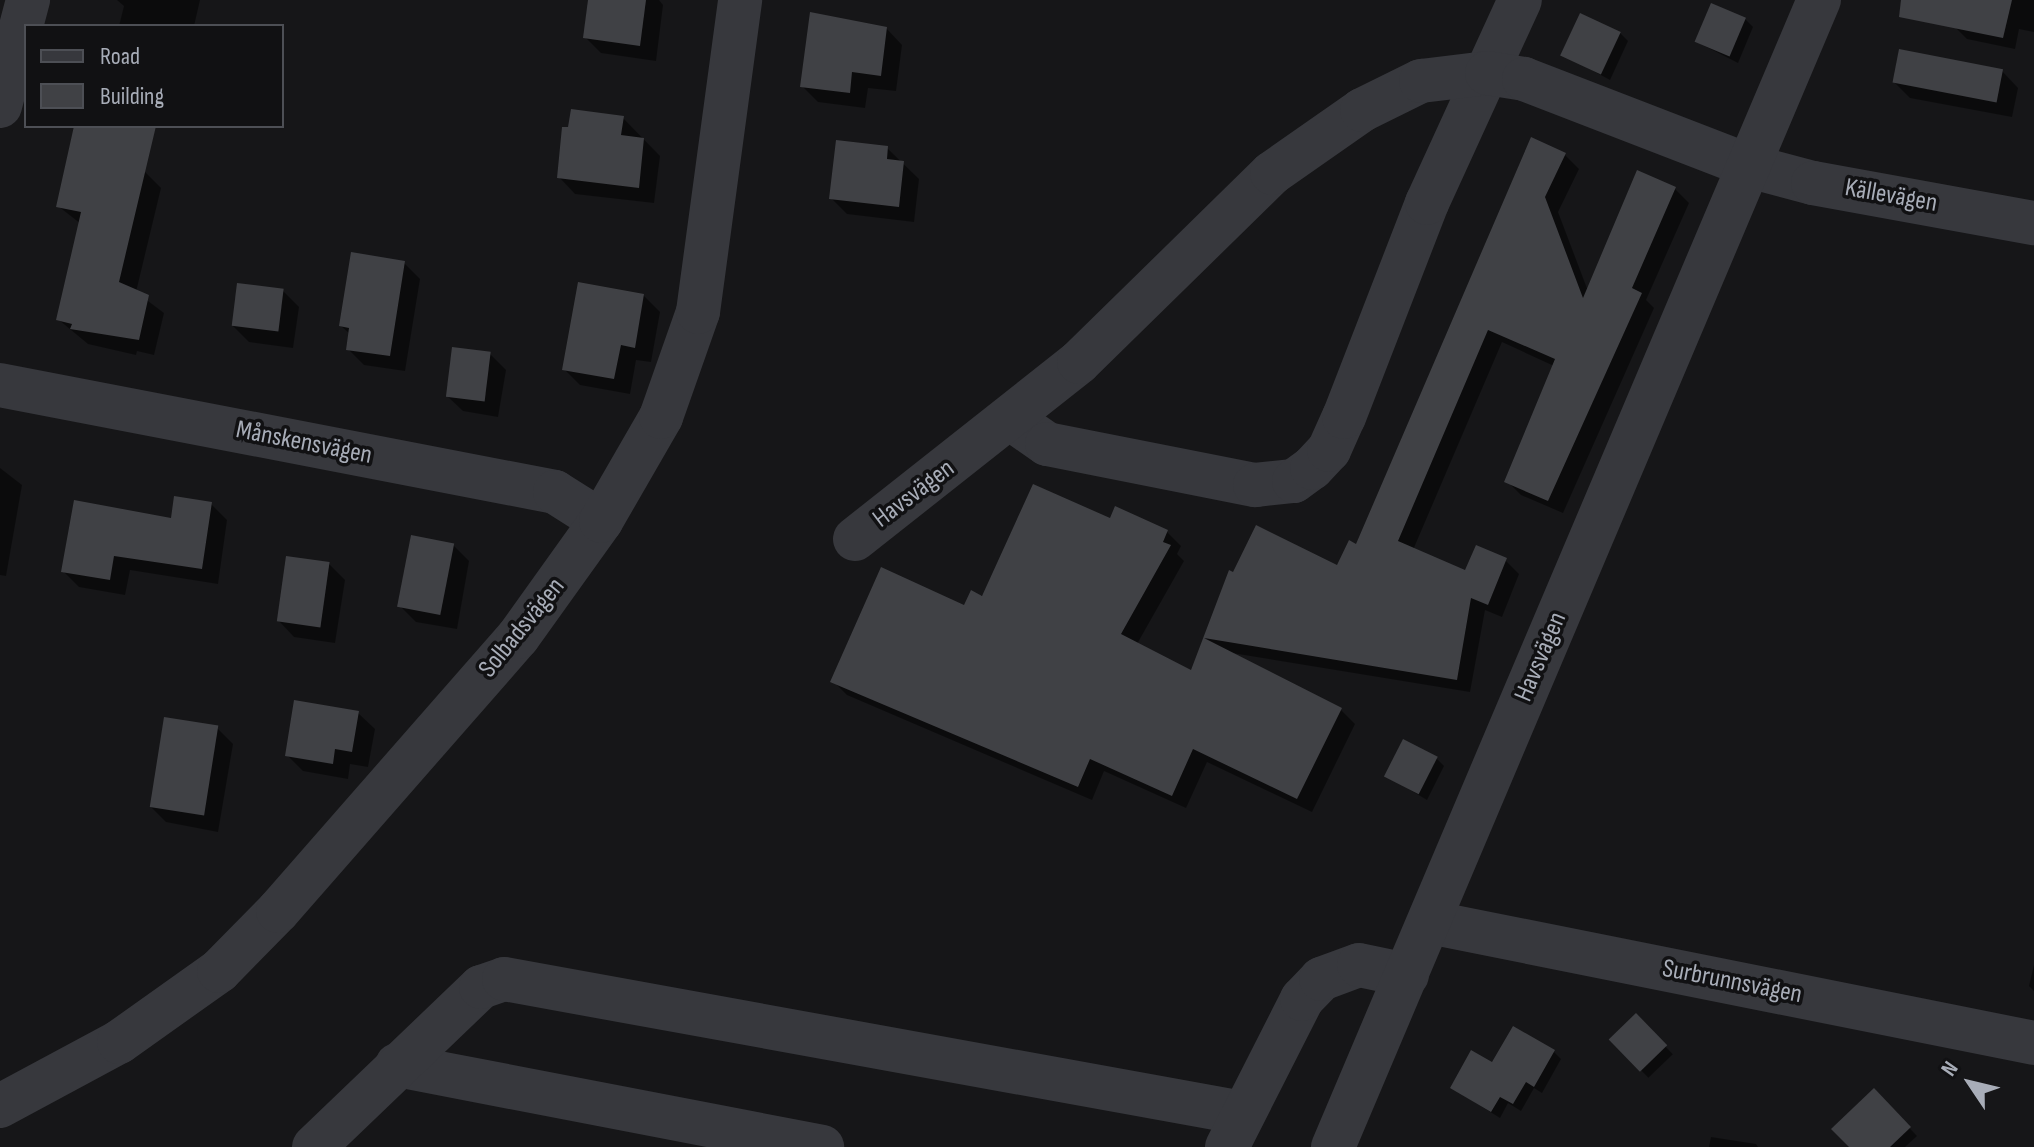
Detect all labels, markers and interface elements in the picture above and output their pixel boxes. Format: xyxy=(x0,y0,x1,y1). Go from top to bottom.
legend xyxy=(24,24,284,128)
text: Road xyxy=(100,42,140,71)
text: Building xyxy=(100,82,164,111)
street label: Källevägen xyxy=(1842,173,1940,219)
street label: Månskensvägen xyxy=(233,415,375,471)
street label: Havsvägen xyxy=(867,453,961,535)
street label: Solbadsvägen xyxy=(472,572,572,684)
street label: Havsvägen xyxy=(1508,608,1574,706)
street label: Surbrunnsvägen xyxy=(1660,953,1804,1011)
north arrow xyxy=(1930,1043,2010,1123)
text: N xyxy=(1936,1056,1964,1082)

